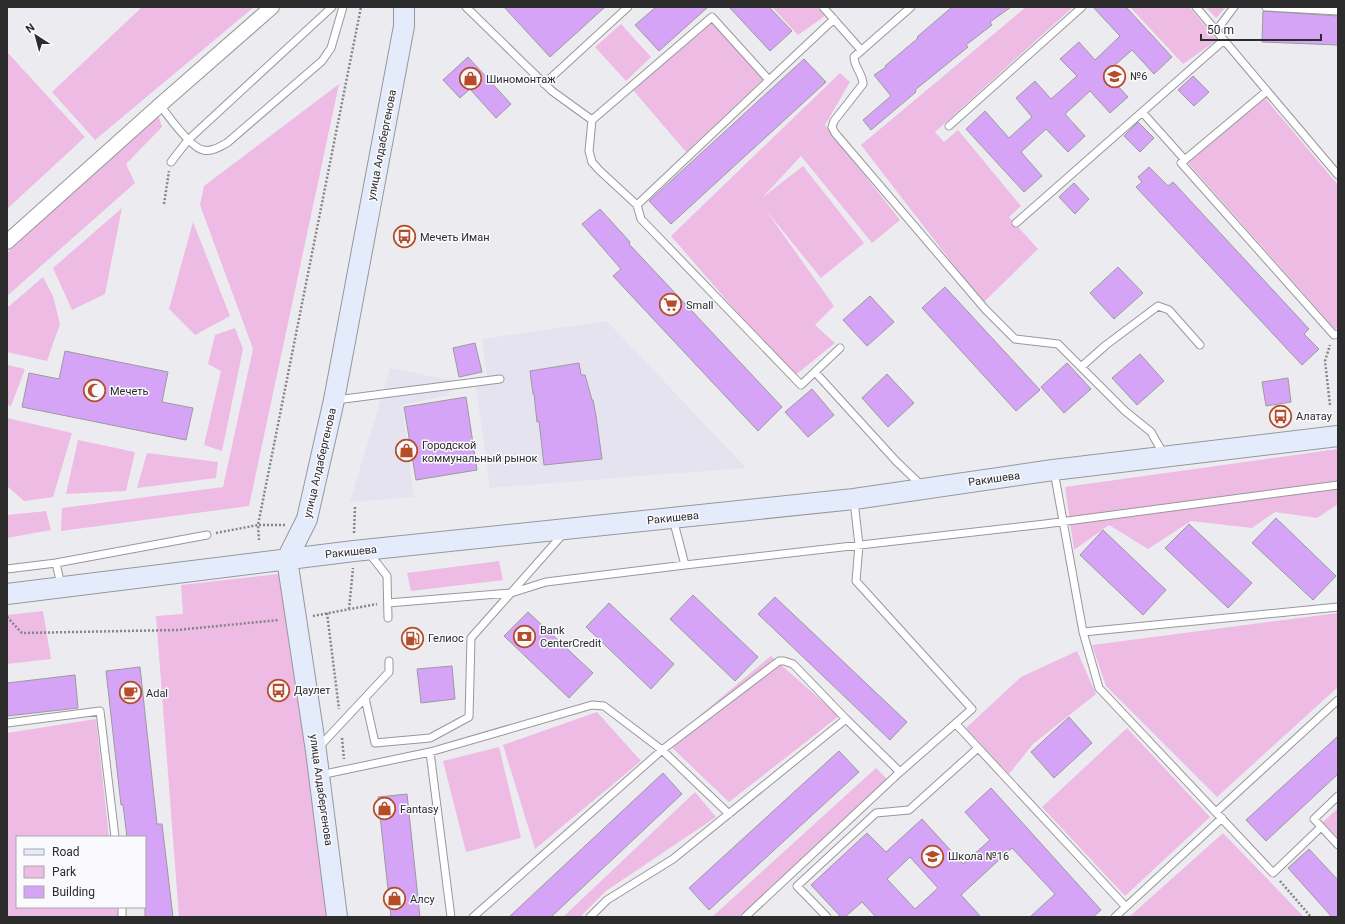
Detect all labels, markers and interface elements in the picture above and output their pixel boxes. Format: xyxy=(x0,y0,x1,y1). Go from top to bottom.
north arrow xyxy=(16,16,56,56)
scale bar xyxy=(1201,16,1321,42)
text: N xyxy=(23,21,38,36)
text: 50 m xyxy=(1207,23,1234,37)
school or university icon: №6 xyxy=(1101,63,1127,89)
shop icon: Шиномонтаж xyxy=(458,66,484,92)
place label: №6 xyxy=(1130,70,1148,83)
place label: Шиномонтаж xyxy=(486,73,556,86)
street label: улица Алдабергенова xyxy=(365,89,399,201)
bus stop icon: Мечеть Иман xyxy=(391,224,417,250)
place label: Мечеть Иман xyxy=(420,231,490,244)
supermarket icon: Small xyxy=(658,292,684,318)
place label: Small xyxy=(686,299,714,312)
mosque icon: Мечеть xyxy=(82,378,108,404)
place label: Мечеть xyxy=(110,385,148,398)
bus stop icon: Алатау xyxy=(1267,403,1293,429)
street label: улица Алдабергенова xyxy=(301,407,339,519)
place label: Алатау xyxy=(1296,410,1333,423)
shop icon: Городской коммунальный рынок xyxy=(394,438,420,464)
place label: Городской коммунальный рынок xyxy=(422,439,538,465)
street label: Ракишева xyxy=(967,469,1021,489)
street label: Ракишева xyxy=(646,509,700,527)
street label: Ракишева xyxy=(324,543,378,561)
bank icon: Bank CenterCredit xyxy=(511,623,537,649)
place label: Bank CenterCredit xyxy=(540,624,602,650)
fuel station icon: Гелиос xyxy=(400,625,426,651)
place label: Гелиос xyxy=(428,632,464,645)
bus stop icon: Даулет xyxy=(266,677,292,703)
cafe icon: Adal xyxy=(118,680,144,706)
place label: Даулет xyxy=(294,684,331,697)
place label: Adal xyxy=(146,687,168,700)
street label: улица Алдабергенова xyxy=(307,733,335,847)
shop icon: Fantasy xyxy=(371,796,397,822)
place label: Fantasy xyxy=(400,803,439,816)
legend xyxy=(16,836,146,908)
school or university icon: Школа №16 xyxy=(919,843,945,869)
text: Road xyxy=(52,845,80,859)
place label: Школа №16 xyxy=(948,850,1009,863)
text: Park xyxy=(52,865,77,879)
text: Building xyxy=(52,885,95,899)
shop icon: Алсу xyxy=(382,886,408,912)
place label: Алсу xyxy=(410,893,435,906)

